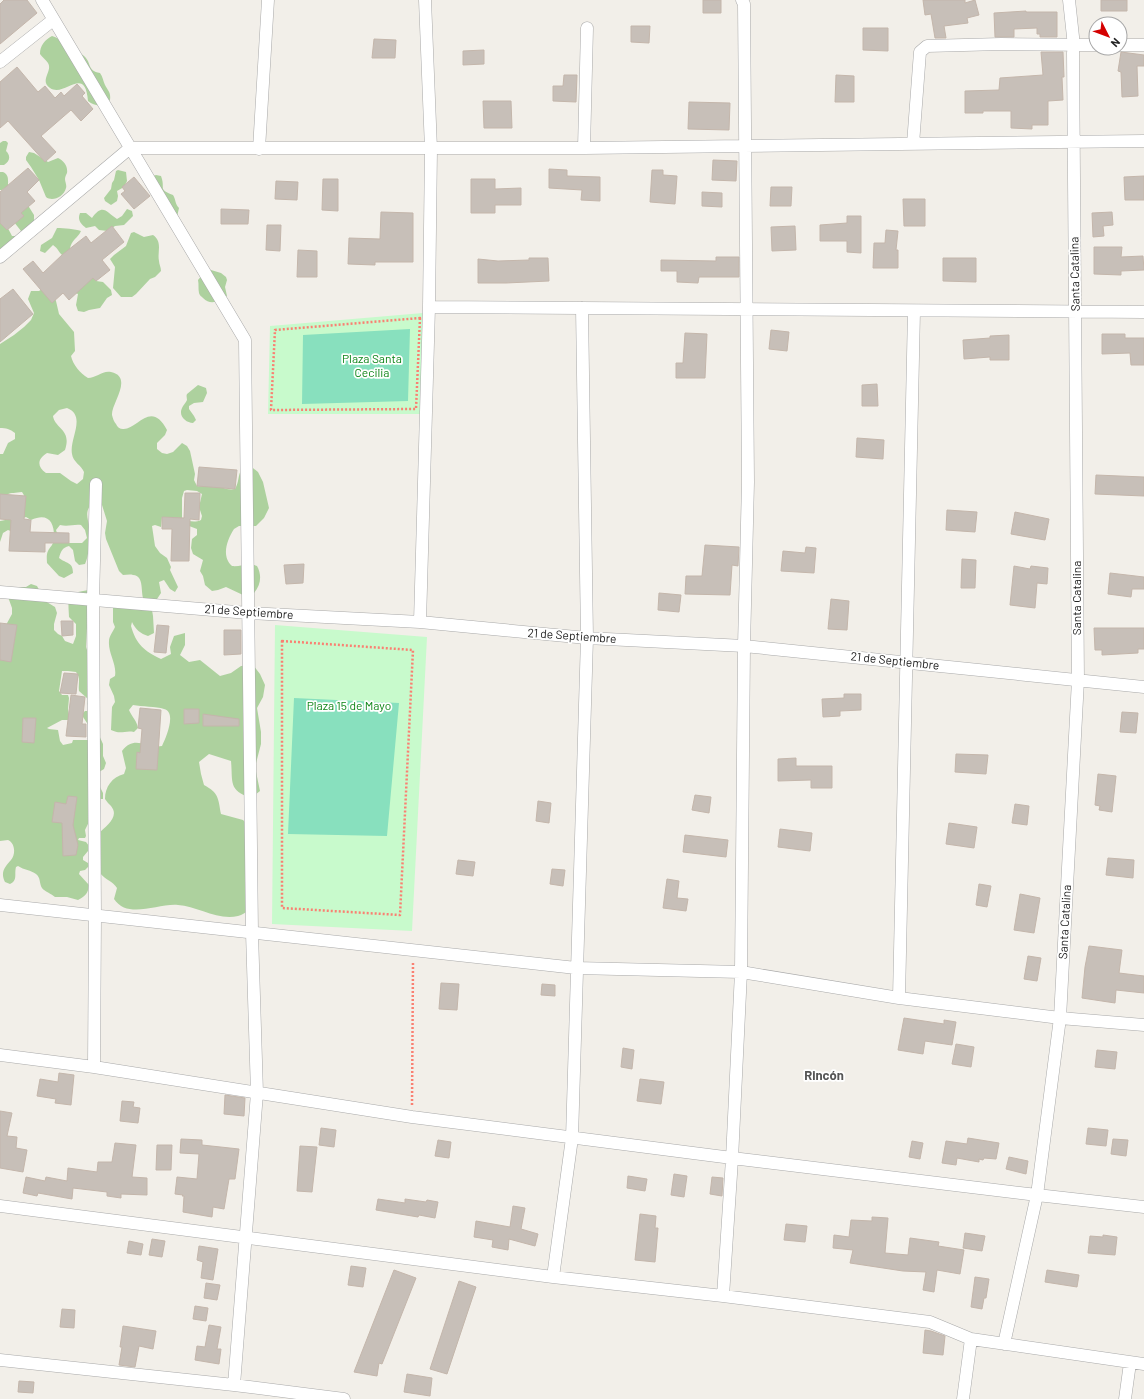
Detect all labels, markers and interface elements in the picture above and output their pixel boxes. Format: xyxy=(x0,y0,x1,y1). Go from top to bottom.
north arrow xyxy=(1088,16,1128,56)
text: N xyxy=(1109,36,1123,50)
street label: Santa Catalina xyxy=(1066,237,1082,311)
park label: Plaza Santa Cecilia xyxy=(342,351,402,379)
street label: Santa Catalina xyxy=(1069,561,1083,635)
street label: 21 de Septiembre xyxy=(204,601,294,621)
street label: 21 de Septiembre xyxy=(527,625,617,645)
street label: 21 de Septiembre xyxy=(850,648,940,672)
park label: Plaza 15 de Mayo xyxy=(307,698,391,712)
street label: Santa Catalina xyxy=(1055,884,1073,960)
district label: Rincón xyxy=(804,1067,844,1083)

